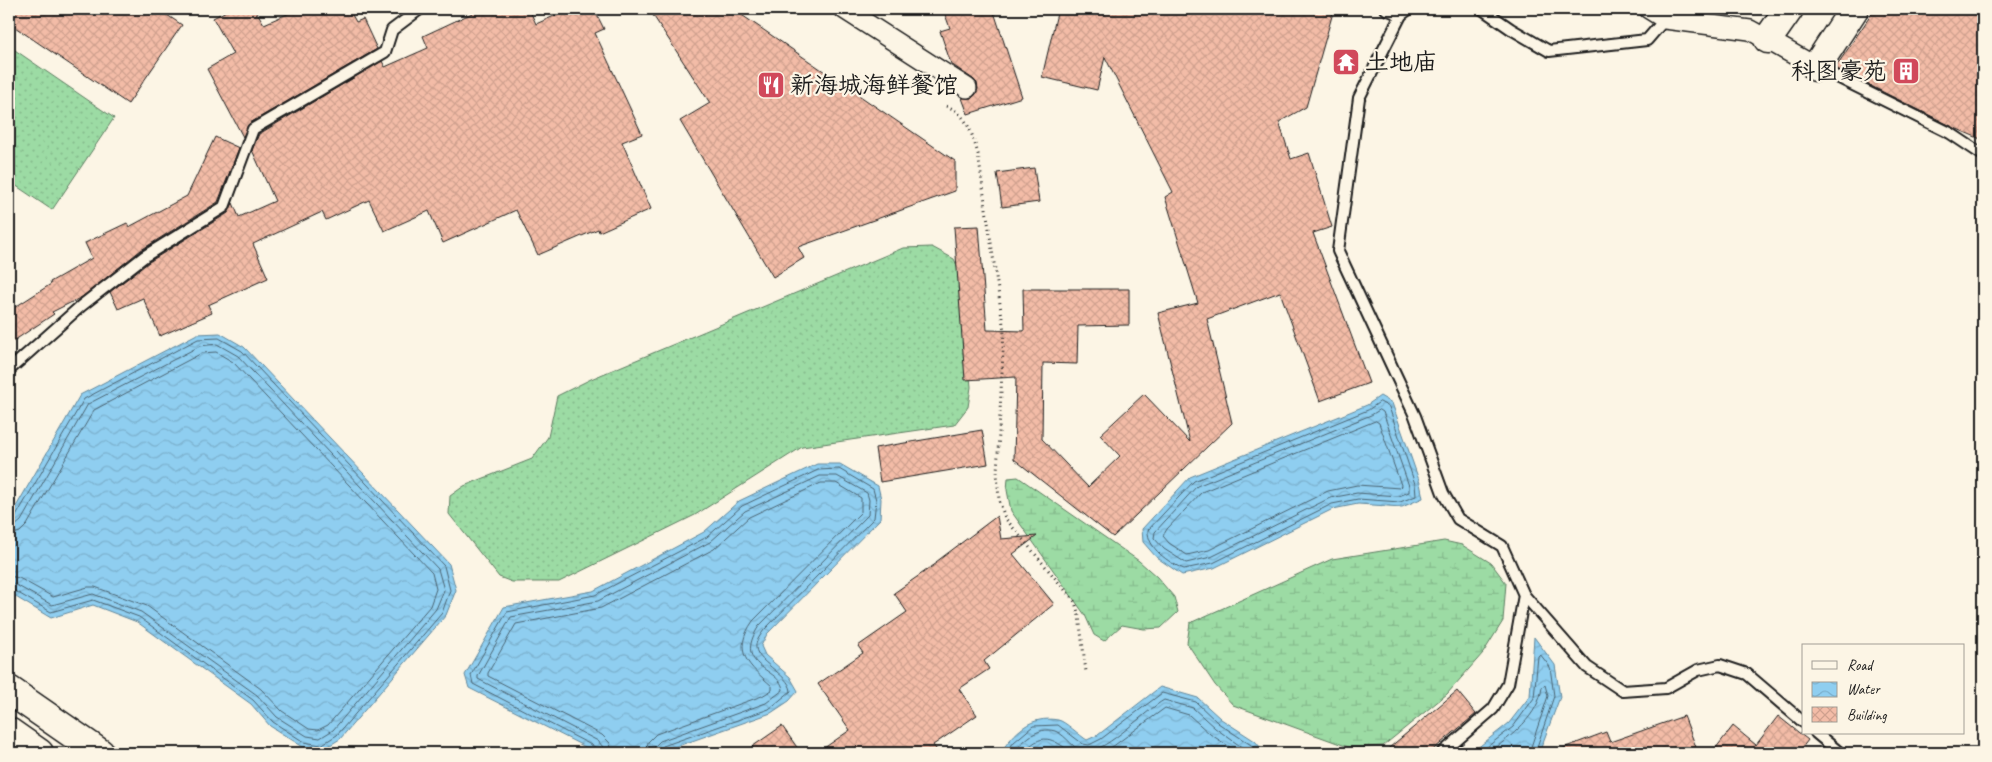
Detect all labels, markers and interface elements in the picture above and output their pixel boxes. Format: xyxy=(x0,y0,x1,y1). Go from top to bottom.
temple icon: 土地庙 xyxy=(1331,47,1361,77)
place label: 土地庙 xyxy=(1365,47,1437,77)
place label: 科图豪苑 xyxy=(1791,56,1887,86)
building icon: 科图豪苑 xyxy=(1891,56,1921,86)
restaurant icon: 新海城海鲜餐馆 xyxy=(756,70,786,100)
place label: 新海城海鲜餐馆 xyxy=(790,70,958,100)
legend xyxy=(1802,644,1964,734)
text: Road xyxy=(1847,656,1874,675)
text: Water xyxy=(1847,680,1881,699)
text: Building xyxy=(1847,706,1887,725)

